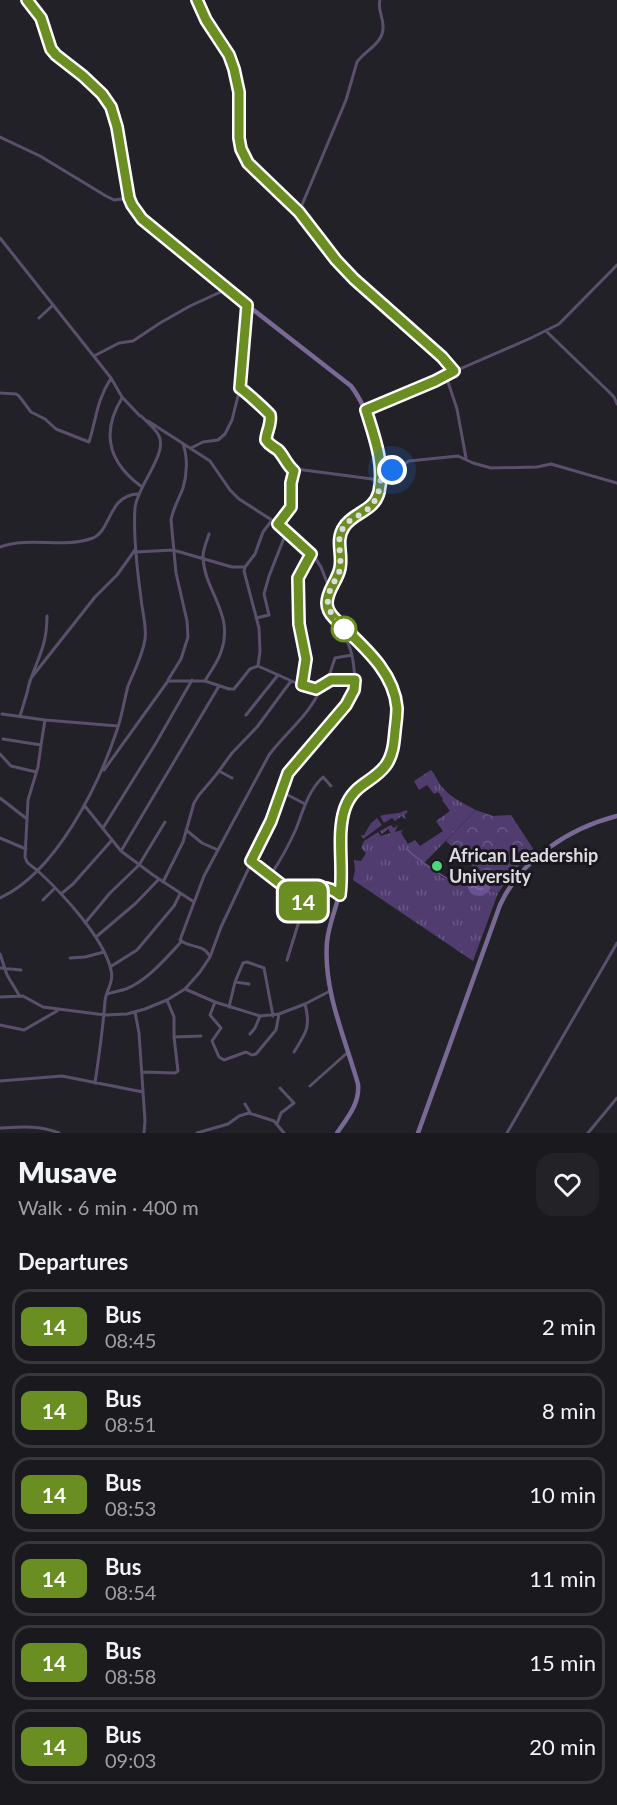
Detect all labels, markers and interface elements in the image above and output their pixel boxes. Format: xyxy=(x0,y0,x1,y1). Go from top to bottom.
your location xyxy=(377,455,407,485)
unlabelled marker xyxy=(331,616,357,642)
place label: African Leadership University xyxy=(448,844,598,887)
marker: African Leadership University xyxy=(430,859,444,873)
line badge: 14 xyxy=(276,882,330,920)
text: 14 xyxy=(291,889,315,914)
button: heart xyxy=(536,1153,599,1216)
text: Musave xyxy=(18,1155,117,1189)
text: Walk · 6 min · 400 m xyxy=(18,1195,199,1219)
text: Departures xyxy=(18,1248,128,1275)
text: Bus xyxy=(105,1301,141,1328)
text: 2 min xyxy=(542,1313,596,1340)
text: 14 xyxy=(42,1314,66,1339)
text: 08:45 xyxy=(105,1328,156,1352)
text: Bus xyxy=(105,1385,141,1412)
text: 8 min xyxy=(542,1397,596,1424)
text: 14 xyxy=(42,1398,66,1423)
text: 08:51 xyxy=(105,1412,156,1436)
text: Bus xyxy=(105,1469,141,1496)
text: 10 min xyxy=(529,1481,596,1508)
text: 14 xyxy=(42,1482,66,1507)
text: 08:53 xyxy=(105,1496,156,1520)
text: Bus xyxy=(105,1553,141,1580)
text: 11 min xyxy=(529,1565,596,1592)
text: 14 xyxy=(42,1566,66,1591)
text: 08:54 xyxy=(105,1580,156,1604)
text: Bus xyxy=(105,1637,141,1664)
text: 15 min xyxy=(529,1649,596,1676)
text: 14 xyxy=(42,1650,66,1675)
text: 08:58 xyxy=(105,1664,156,1688)
text: Bus xyxy=(105,1721,141,1748)
text: 20 min xyxy=(529,1733,596,1760)
text: 14 xyxy=(42,1734,66,1759)
text: 09:03 xyxy=(105,1748,156,1772)

